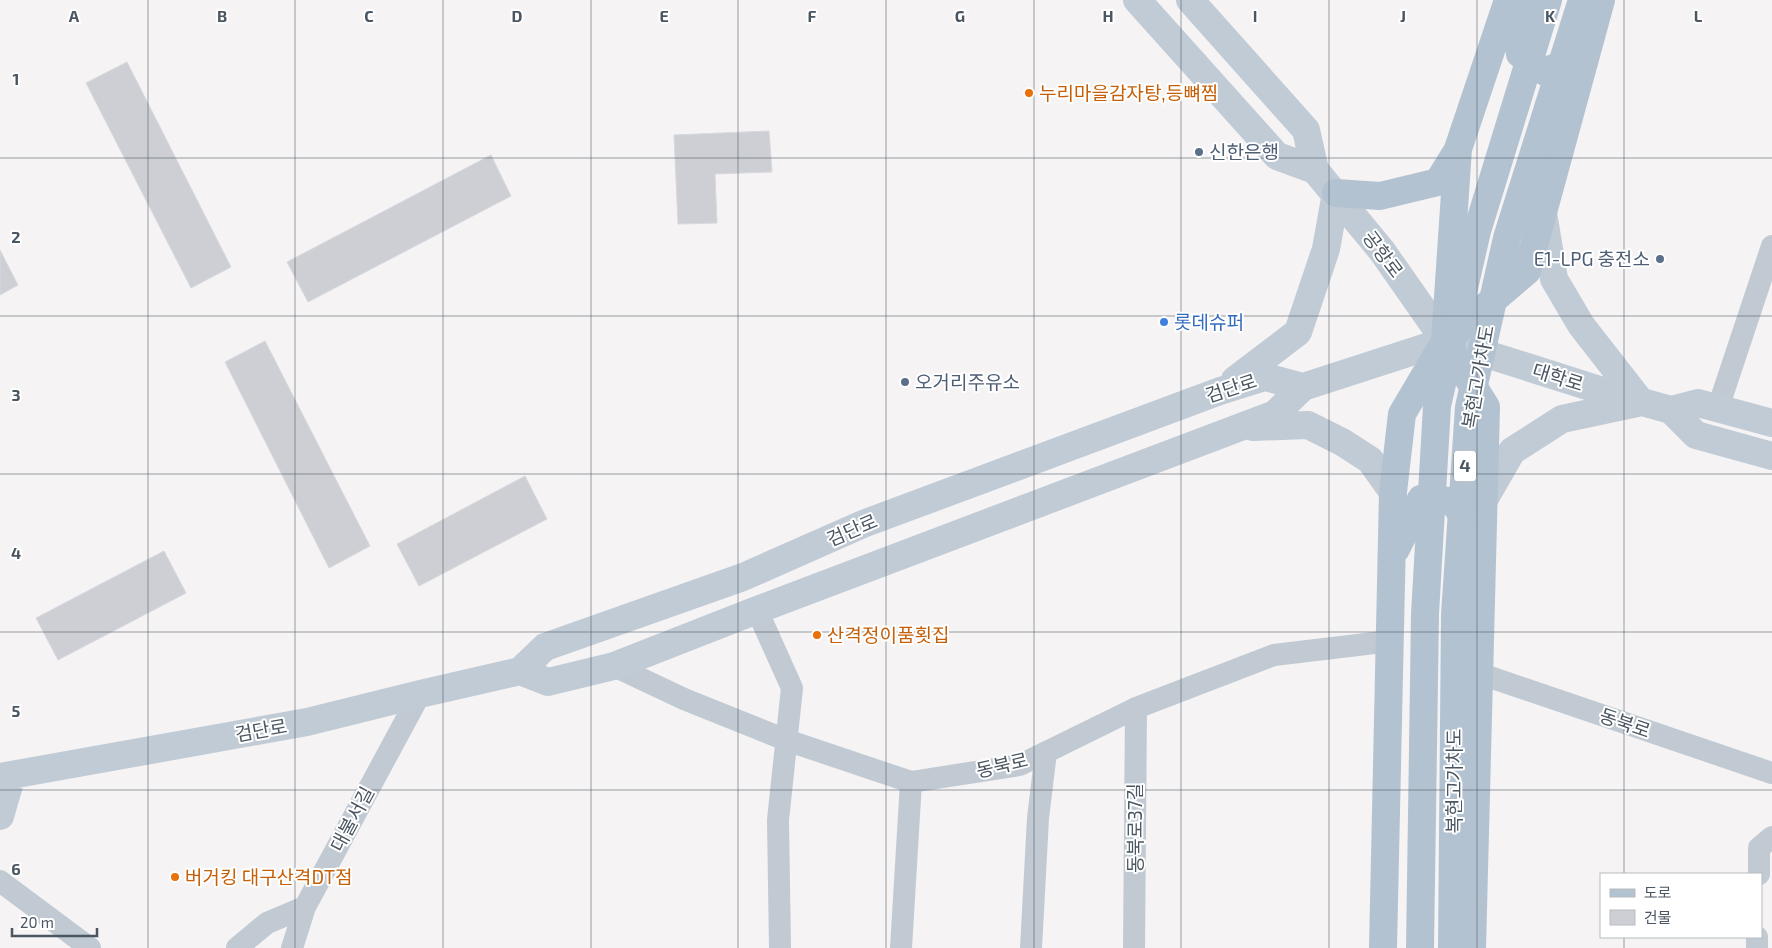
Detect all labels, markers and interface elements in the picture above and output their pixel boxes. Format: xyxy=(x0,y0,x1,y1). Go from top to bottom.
text: A xyxy=(69,6,80,25)
text: B xyxy=(217,6,227,25)
text: C xyxy=(364,6,374,25)
text: D xyxy=(512,6,523,25)
text: E xyxy=(659,6,669,25)
text: F xyxy=(808,6,817,25)
text: G xyxy=(955,6,965,25)
text: H xyxy=(1102,6,1114,25)
text: I xyxy=(1253,6,1257,25)
text: J xyxy=(1400,6,1406,25)
text: K xyxy=(1545,6,1556,25)
text: L xyxy=(1694,6,1703,25)
text: 1 xyxy=(13,69,19,88)
place label: 누리마을감자탕,등뼈찜 xyxy=(1039,81,1218,104)
marker: 누리마을감자탕,등뼈찜 xyxy=(1023,87,1035,99)
place label: 신한은행 xyxy=(1209,140,1279,163)
marker: 신한은행 xyxy=(1193,146,1205,158)
street label: 공항로 xyxy=(1358,226,1408,282)
text: 2 xyxy=(11,227,21,246)
place label: E1-LPG 충전소 xyxy=(1534,247,1650,270)
marker: E1-LPG 충전소 xyxy=(1654,253,1666,265)
place label: 롯데슈퍼 xyxy=(1174,310,1244,333)
marker: 롯데슈퍼 xyxy=(1158,316,1170,328)
street label: 복현고가차도 xyxy=(1457,323,1498,431)
street label: 대학로 xyxy=(1530,358,1587,395)
street label: 검단로 xyxy=(1202,368,1259,407)
place label: 오거리주유소 xyxy=(915,370,1020,393)
marker: 오거리주유소 xyxy=(899,376,911,388)
text: 3 xyxy=(11,385,21,404)
road number: 4 xyxy=(1454,451,1476,482)
street label: 검단로 xyxy=(823,509,880,550)
text: 4 xyxy=(11,543,21,562)
place label: 산격정이품횟집 xyxy=(827,623,949,646)
marker: 산격정이품횟집 xyxy=(811,629,823,641)
text: 5 xyxy=(12,701,21,720)
street label: 동북로 xyxy=(1597,703,1654,742)
street label: 검단로 xyxy=(233,714,289,745)
street label: 복현고가차도 xyxy=(1442,729,1465,833)
street label: 동북로 xyxy=(974,747,1030,782)
street label: 대불서길 xyxy=(325,782,378,855)
street label: 동북로37길 xyxy=(1123,783,1146,873)
text: 6 xyxy=(11,859,21,878)
place label: 버거킹 대구산격DT점 xyxy=(185,865,352,888)
marker: 버거킹 대구산격DT점 xyxy=(169,871,181,883)
legend xyxy=(1600,873,1762,938)
text: 도로 xyxy=(1644,883,1672,901)
scale bar xyxy=(12,906,98,938)
text: 건물 xyxy=(1644,908,1672,926)
text: 20 m xyxy=(20,913,54,931)

